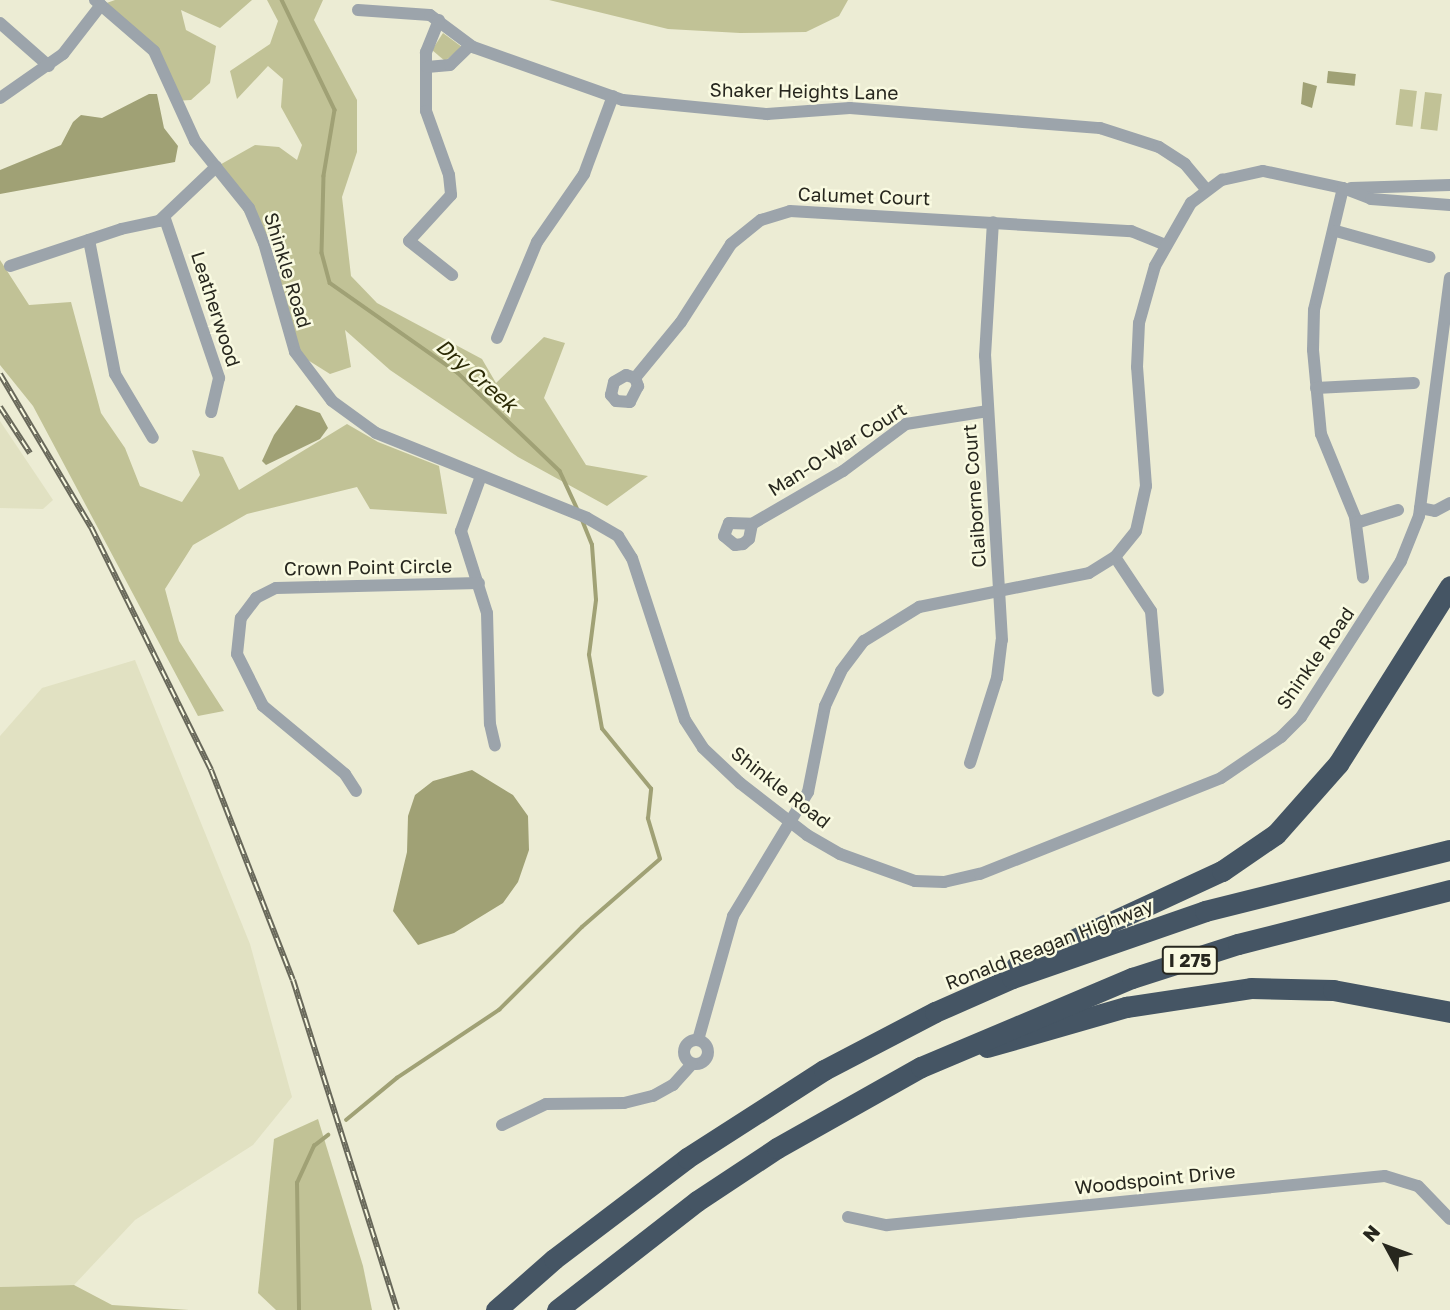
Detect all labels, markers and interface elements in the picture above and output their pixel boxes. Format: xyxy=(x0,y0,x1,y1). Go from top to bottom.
street label: Shaker Heights Lane xyxy=(709,78,899,104)
street label: Calumet Court xyxy=(797,182,931,210)
street label: Shinkle Road xyxy=(260,209,316,331)
street label: Leatherwood xyxy=(187,248,245,370)
water label: Dry Creek xyxy=(431,333,523,417)
street label: Man-O-War Court xyxy=(764,397,910,501)
street label: Claiborne Court xyxy=(958,423,990,569)
street label: Crown Point Circle xyxy=(284,554,452,580)
street label: Shinkle Road xyxy=(1271,602,1359,714)
street label: Shinkle Road xyxy=(727,741,835,833)
street label: Ronald Reagan Highway xyxy=(942,894,1156,994)
road number: I 275 xyxy=(1160,945,1220,974)
street label: Woodspoint Drive xyxy=(1074,1159,1236,1199)
north arrow xyxy=(1352,1212,1422,1282)
text: N xyxy=(1357,1220,1384,1246)

